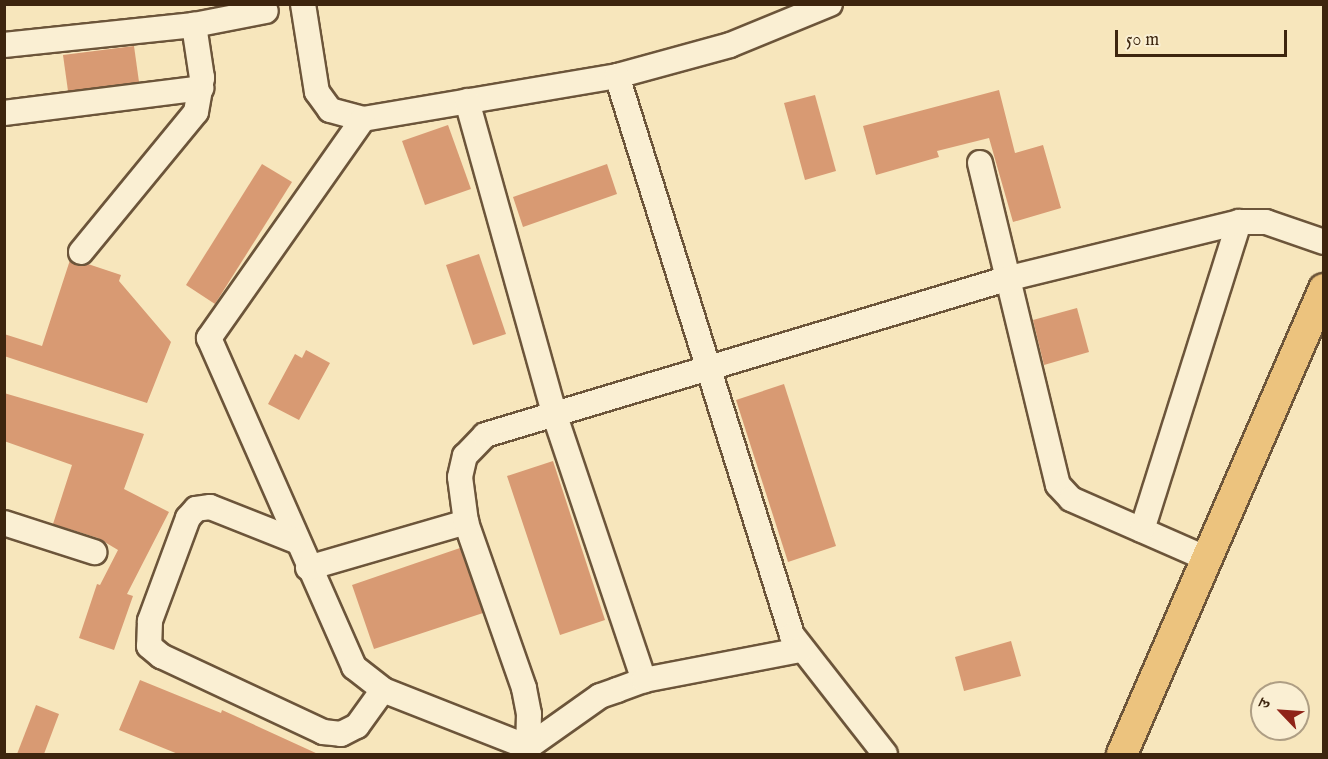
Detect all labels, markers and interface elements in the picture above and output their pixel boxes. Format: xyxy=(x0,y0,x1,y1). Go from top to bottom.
scale bar xyxy=(1118,18,1290,56)
text: 50 m xyxy=(1126,29,1159,52)
north arrow xyxy=(1250,681,1310,741)
text: उ xyxy=(1255,696,1276,712)

